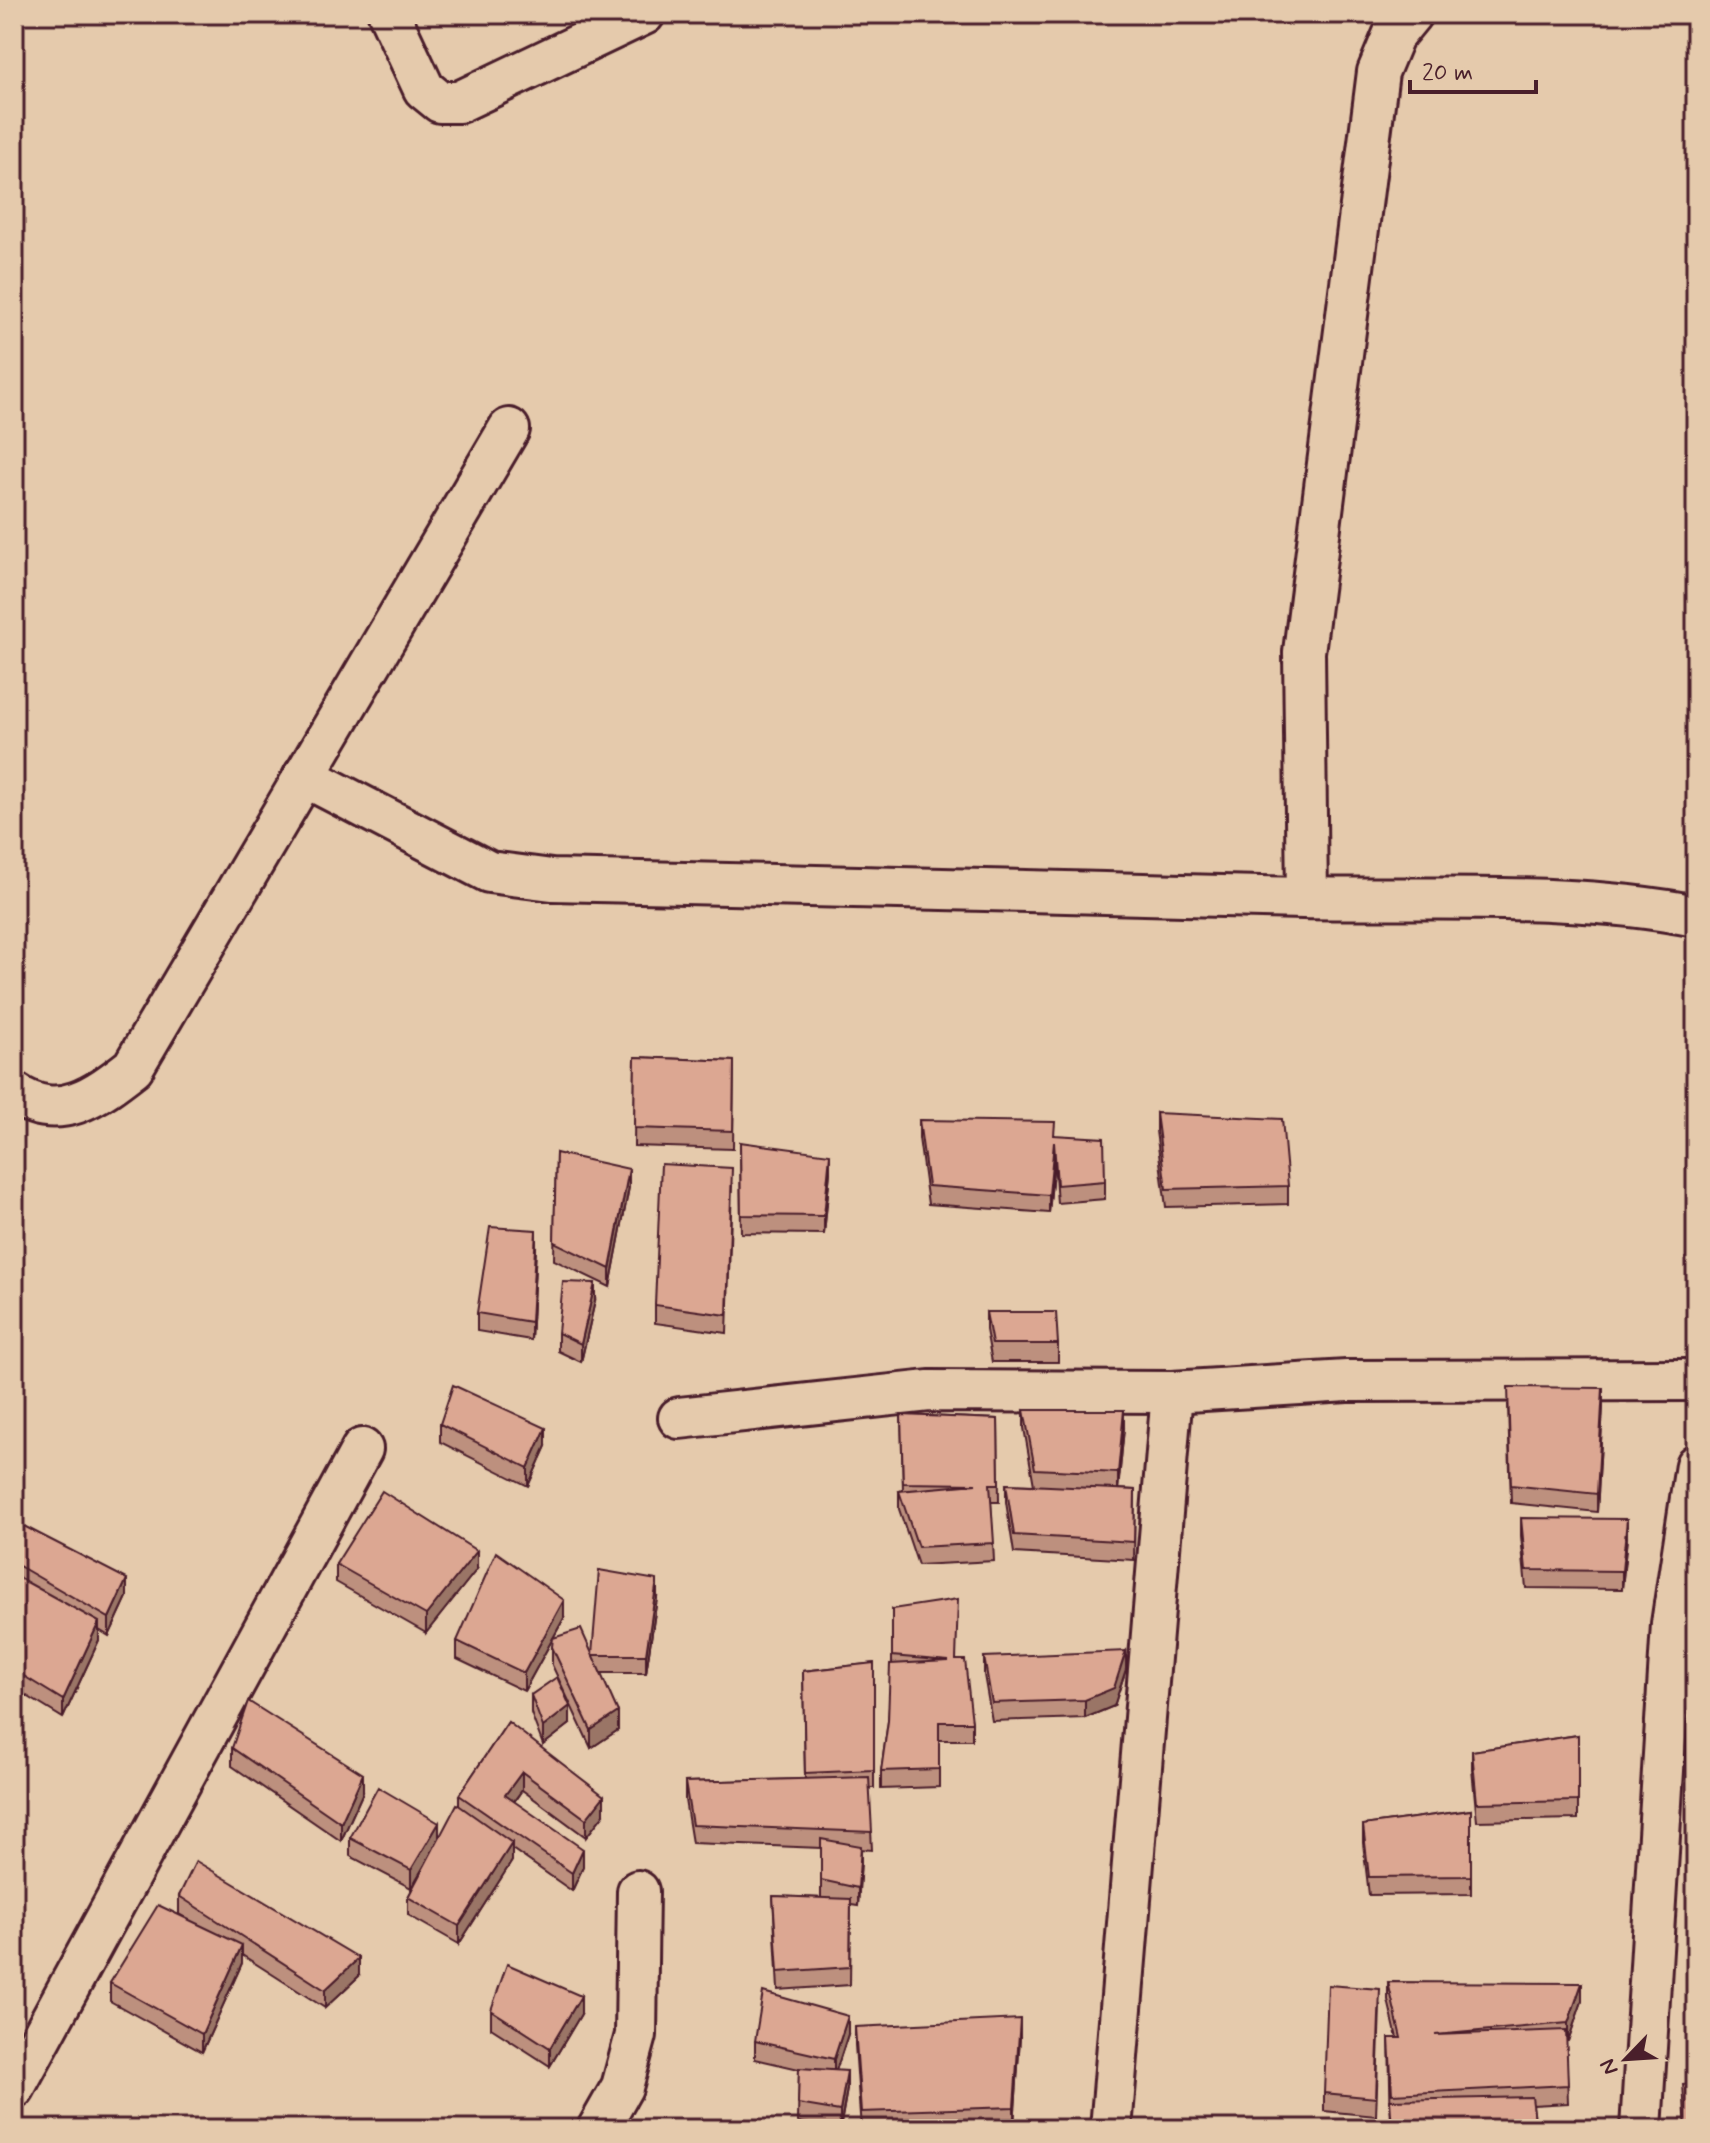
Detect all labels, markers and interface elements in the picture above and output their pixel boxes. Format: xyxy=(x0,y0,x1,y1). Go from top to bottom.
scale bar xyxy=(1410,44,1536,94)
text: 20 m xyxy=(1422,58,1473,89)
north arrow xyxy=(1586,2019,1666,2099)
text: N xyxy=(1594,2054,1625,2079)

